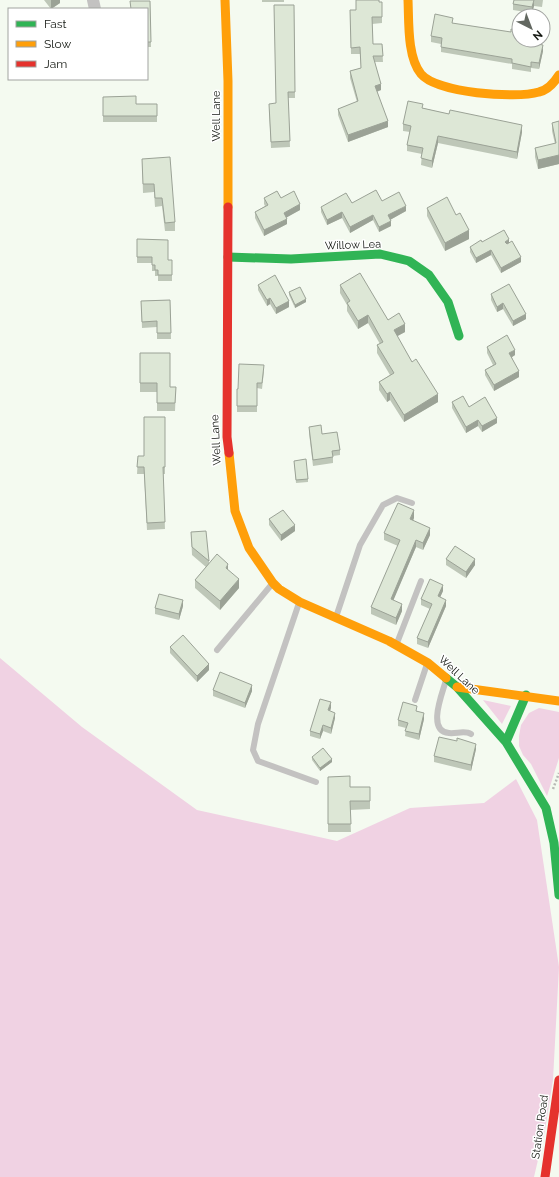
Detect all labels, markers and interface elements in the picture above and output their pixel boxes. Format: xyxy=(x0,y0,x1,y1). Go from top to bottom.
legend xyxy=(8,8,148,80)
north arrow xyxy=(511,8,551,48)
text: Fast xyxy=(44,17,67,31)
text: N xyxy=(530,27,545,43)
text: Slow xyxy=(44,37,71,51)
text: Jam xyxy=(44,57,67,71)
street label: Well Lane xyxy=(210,90,223,141)
street label: Willow Lea xyxy=(325,238,381,252)
street label: Well Lane xyxy=(208,414,224,466)
street label: Well Lane xyxy=(436,653,482,697)
street label: Station Road xyxy=(529,1094,551,1160)

